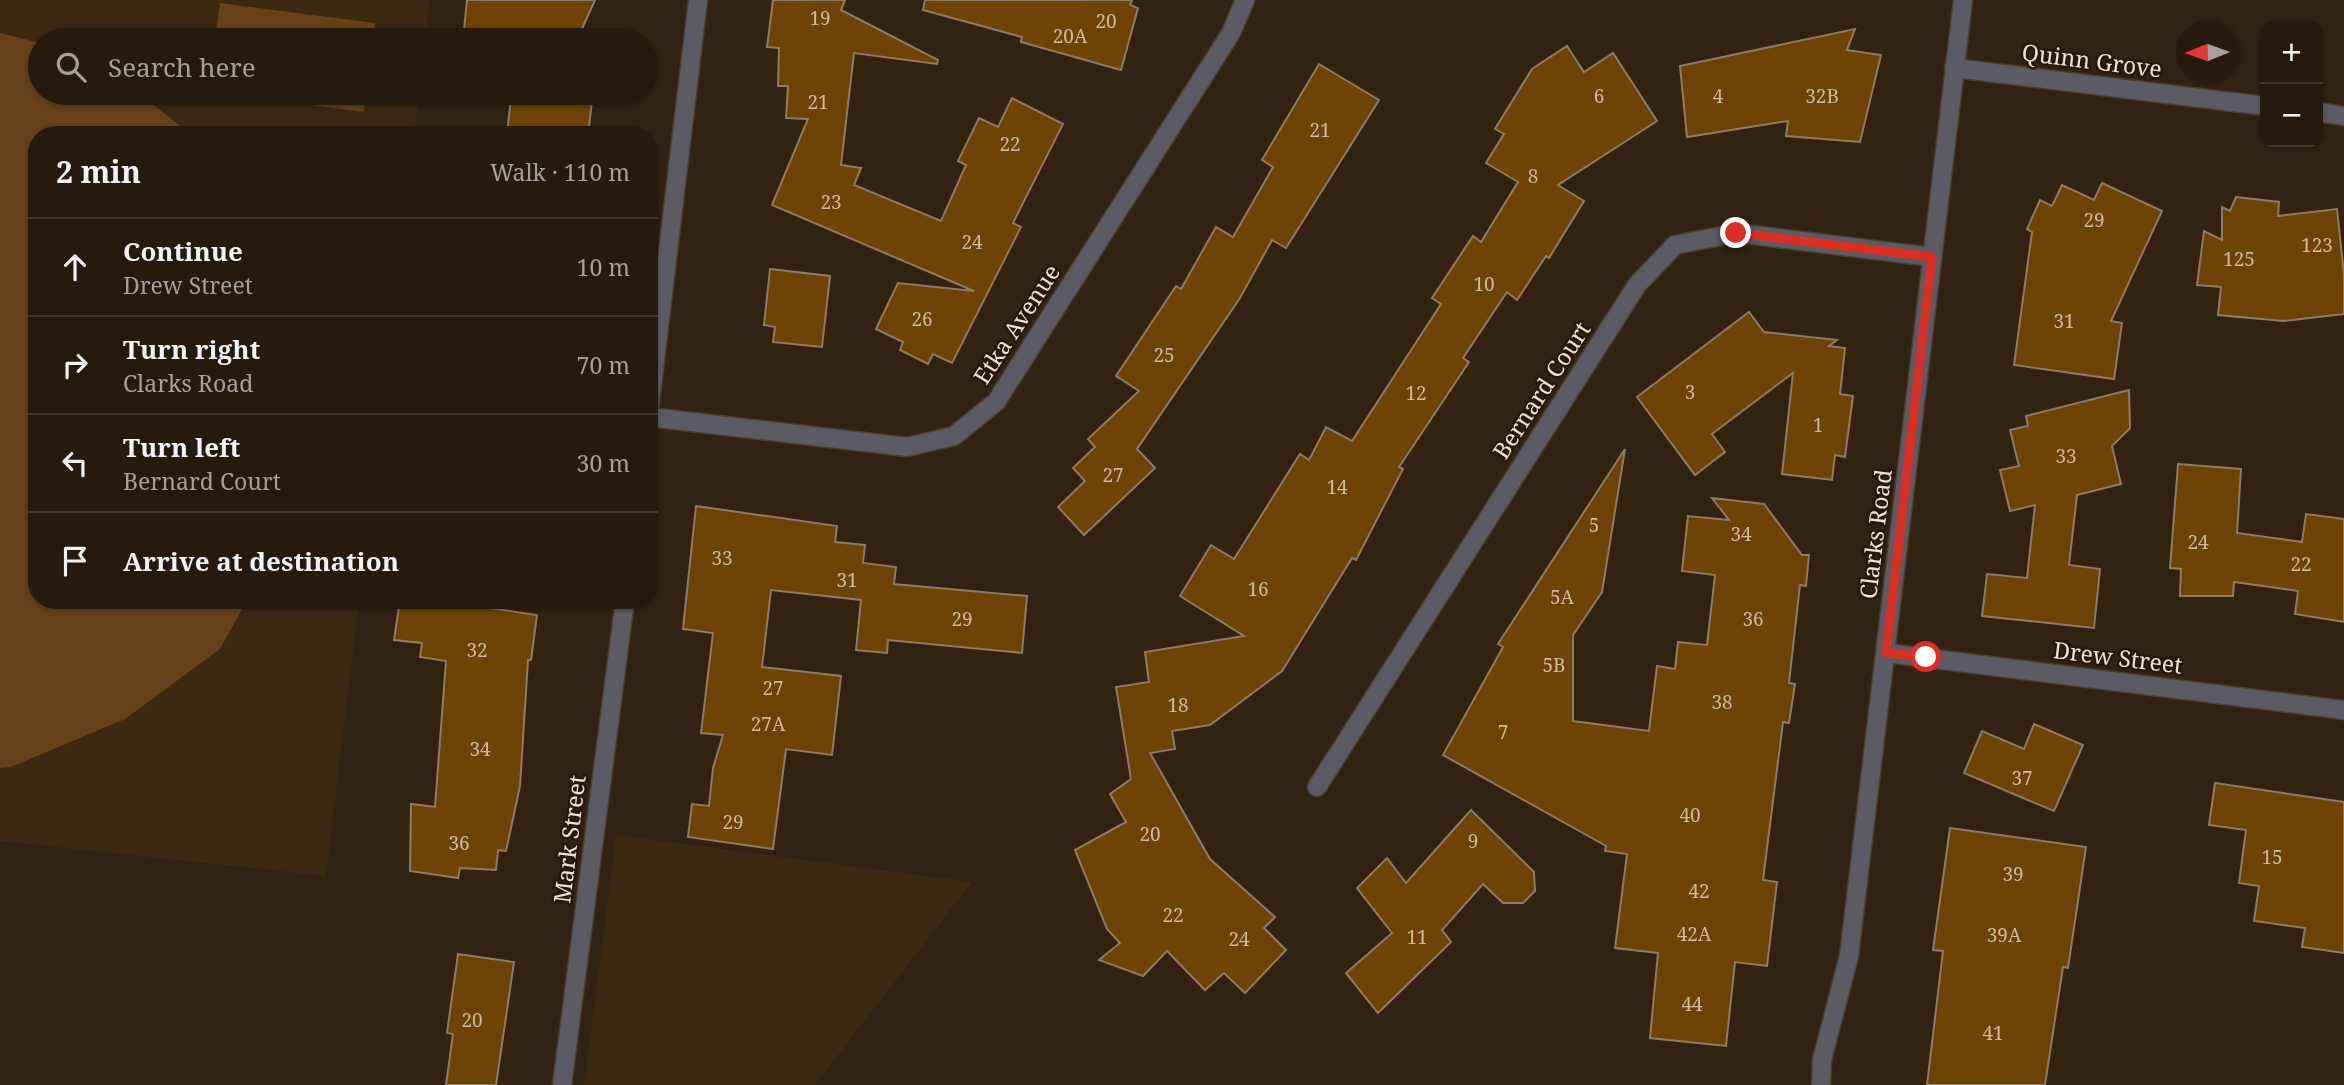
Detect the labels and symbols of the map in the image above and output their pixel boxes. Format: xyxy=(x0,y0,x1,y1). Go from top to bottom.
house number: 19 xyxy=(809,5,831,31)
house number: 20 xyxy=(1095,8,1117,34)
north arrow xyxy=(2176,21,2239,84)
house number: 20A xyxy=(1053,23,1088,49)
street label: Quinn Grove xyxy=(2020,36,2164,84)
house number: 6 xyxy=(1594,83,1604,109)
house number: 4 xyxy=(1713,83,1724,109)
house number: 32B xyxy=(1805,83,1839,109)
house number: 21 xyxy=(807,89,829,115)
house number: 21 xyxy=(1309,117,1331,143)
house number: 22 xyxy=(999,131,1021,157)
house number: 8 xyxy=(1528,163,1538,189)
house number: 23 xyxy=(820,189,842,215)
house number: 29 xyxy=(2083,207,2105,233)
route end xyxy=(1720,217,1751,248)
house number: 24 xyxy=(961,229,983,255)
house number: 123 xyxy=(2301,232,2333,258)
house number: 125 xyxy=(2223,246,2255,272)
street label: Etka Avenue xyxy=(965,258,1067,390)
house number: 10 xyxy=(1473,271,1495,297)
house number: 26 xyxy=(911,306,933,332)
house number: 31 xyxy=(2053,308,2075,334)
street label: Bernard Court xyxy=(1485,315,1597,465)
house number: 25 xyxy=(1153,342,1175,368)
house number: 3 xyxy=(1685,379,1695,405)
house number: 12 xyxy=(1405,380,1427,406)
house number: 1 xyxy=(1813,412,1823,438)
house number: 33 xyxy=(2055,443,2077,469)
house number: 27 xyxy=(1102,462,1124,488)
street label: Clarks Road xyxy=(1851,467,1899,601)
house number: 14 xyxy=(1326,474,1348,500)
house number: 5 xyxy=(1589,512,1599,538)
house number: 34 xyxy=(1730,521,1752,547)
house number: 24 xyxy=(2187,529,2209,555)
house number: 33 xyxy=(711,545,733,571)
house number: 22 xyxy=(2290,551,2312,577)
house number: 31 xyxy=(836,567,858,593)
house number: 16 xyxy=(1247,576,1269,602)
house number: 5A xyxy=(1550,584,1575,610)
house number: 29 xyxy=(951,606,973,632)
house number: 36 xyxy=(1742,606,1764,632)
street label: Drew Street xyxy=(2052,633,2184,681)
house number: 32 xyxy=(466,637,488,663)
route start xyxy=(1910,641,1941,672)
house number: 5B xyxy=(1542,652,1566,678)
house number: 27 xyxy=(762,675,784,701)
house number: 38 xyxy=(1711,689,1733,715)
house number: 18 xyxy=(1167,692,1189,718)
house number: 27A xyxy=(751,711,786,737)
house number: 7 xyxy=(1498,719,1508,745)
house number: 34 xyxy=(469,736,491,762)
house number: 37 xyxy=(2011,765,2033,791)
street label: Mark Street xyxy=(545,773,593,905)
house number: 40 xyxy=(1679,802,1701,828)
house number: 29 xyxy=(722,809,744,835)
house number: 20 xyxy=(1139,821,1161,847)
house number: 9 xyxy=(1468,828,1478,854)
house number: 36 xyxy=(448,830,470,856)
house number: 15 xyxy=(2261,844,2283,870)
house number: 39 xyxy=(2002,861,2024,887)
house number: 42 xyxy=(1688,878,1710,904)
house number: 22 xyxy=(1162,902,1184,928)
house number: 42A xyxy=(1677,921,1712,947)
house number: 39A xyxy=(1987,922,2022,948)
house number: 11 xyxy=(1406,924,1428,950)
house number: 24 xyxy=(1228,926,1250,952)
house number: 44 xyxy=(1681,991,1703,1017)
house number: 20 xyxy=(461,1007,483,1033)
house number: 41 xyxy=(1982,1020,2004,1046)

